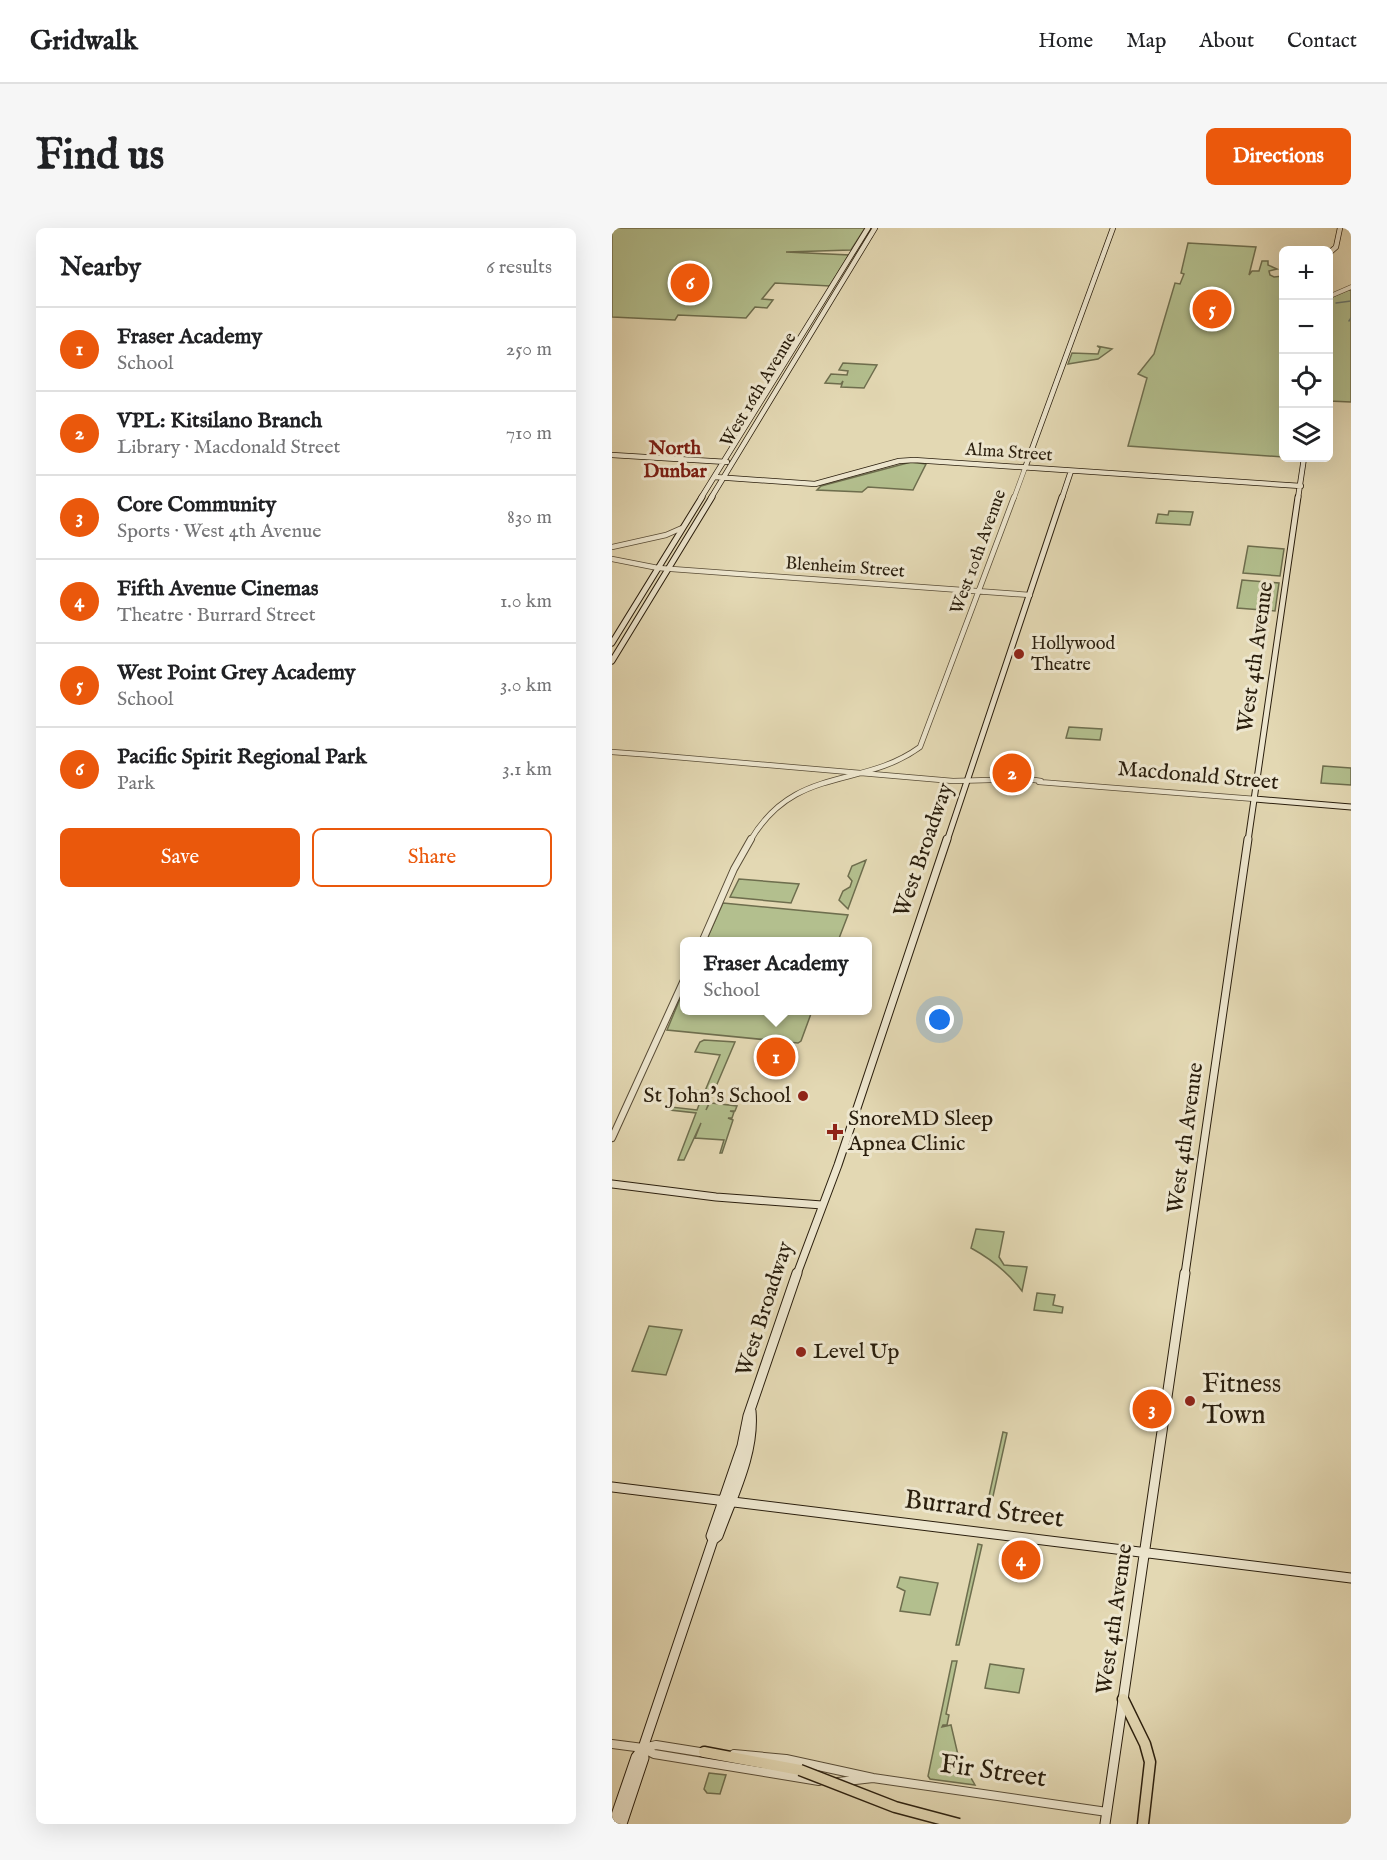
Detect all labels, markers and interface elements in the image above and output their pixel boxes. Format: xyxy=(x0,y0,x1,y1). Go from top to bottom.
text: Gridwalk xyxy=(30,24,138,59)
text: Home xyxy=(1038,28,1093,55)
text: Map xyxy=(1126,28,1166,55)
text: About xyxy=(1199,28,1254,55)
text: Contact xyxy=(1287,28,1357,55)
button: Directions xyxy=(1206,128,1351,185)
text: Find us xyxy=(36,130,164,183)
map controls xyxy=(1279,246,1333,462)
button: + xyxy=(1279,246,1333,300)
text: Nearby xyxy=(60,251,141,284)
text: 6 results xyxy=(486,255,552,280)
pin: 6 xyxy=(670,260,710,306)
pin: 5 xyxy=(1192,286,1232,332)
button: − xyxy=(1279,300,1333,354)
text: Fraser Academy xyxy=(117,323,262,351)
street label: West 16th Avenue xyxy=(716,328,802,452)
text: 1 xyxy=(76,337,83,362)
text: 250 m xyxy=(506,337,552,362)
text: School xyxy=(117,351,173,376)
button: locate xyxy=(1279,354,1333,408)
text: VPL: Kitsilano Branch xyxy=(117,407,322,435)
button: layers xyxy=(1279,408,1333,462)
text: 2 xyxy=(75,421,84,446)
text: 710 m xyxy=(506,421,552,446)
text: Library · Macdonald Street xyxy=(117,435,340,460)
district label: North Dunbar xyxy=(643,436,708,484)
street label: Alma Street xyxy=(964,438,1053,468)
street label: West 10th Avenue xyxy=(946,486,1012,618)
text: Core Community xyxy=(117,491,276,519)
text: 3 xyxy=(76,505,83,530)
text: 830 m xyxy=(507,505,552,530)
text: Sports · West 4th Avenue xyxy=(117,519,322,544)
street label: Blenheim Street xyxy=(784,552,906,584)
text: Fifth Avenue Cinemas xyxy=(117,575,319,603)
street label: West 4th Avenue xyxy=(1232,580,1280,734)
text: 4 xyxy=(75,589,84,614)
text: 1.0 km xyxy=(500,589,552,614)
text: Theatre · Burrard Street xyxy=(117,603,316,628)
place label: Hollywood Theatre xyxy=(1031,633,1115,677)
marker: Hollywood Theatre xyxy=(1012,647,1026,661)
text: West Point Grey Academy xyxy=(117,659,356,687)
text: 5 xyxy=(76,673,83,698)
text: 3.0 km xyxy=(500,673,552,698)
text: School xyxy=(117,687,173,712)
text: Pacific Spirit Regional Park xyxy=(117,743,367,771)
pin: 2 xyxy=(992,750,1032,796)
street label: Macdonald Street xyxy=(1116,755,1280,797)
text: 6 xyxy=(75,757,84,782)
text: 3.1 km xyxy=(502,757,552,782)
text: Park xyxy=(117,771,155,796)
street label: West Broadway xyxy=(888,779,960,921)
button: Save xyxy=(60,828,300,887)
button: Share xyxy=(312,828,552,887)
popup xyxy=(680,937,872,1015)
text: Fraser Academy xyxy=(703,950,849,978)
text: School xyxy=(703,978,760,1003)
your location xyxy=(925,1005,954,1034)
pin: 1 xyxy=(756,1034,796,1080)
street label: West 4th Avenue xyxy=(1162,1061,1210,1215)
place label: St John's School xyxy=(643,1082,791,1110)
marker: St John's School xyxy=(796,1089,810,1103)
place label: SnoreMD Sleep Apnea Clinic xyxy=(847,1105,993,1158)
marker: SnoreMD Sleep Apnea Clinic xyxy=(826,1123,844,1141)
street label: West Broadway xyxy=(730,1238,800,1380)
place label: Level Up xyxy=(813,1338,900,1366)
marker: Level Up xyxy=(794,1345,808,1359)
place label: Fitness Town xyxy=(1202,1368,1281,1433)
pin: 3 xyxy=(1132,1386,1172,1432)
marker: Fitness Town xyxy=(1183,1394,1197,1408)
street label: Burrard Street xyxy=(902,1483,1066,1537)
pin: 4 xyxy=(1002,1538,1040,1582)
street label: West 4th Avenue xyxy=(1091,1542,1139,1696)
street label: Fir Street xyxy=(938,1748,1048,1796)

